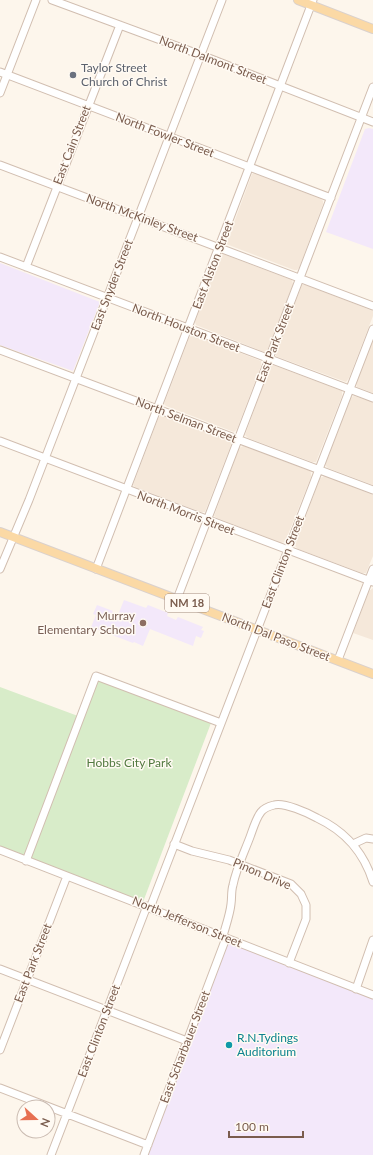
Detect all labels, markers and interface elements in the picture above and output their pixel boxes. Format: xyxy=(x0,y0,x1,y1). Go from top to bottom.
street label: North Dalmont Street xyxy=(157,32,270,87)
place label: Taylor Street Church of Christ xyxy=(81,60,168,89)
marker: Taylor Street Church of Christ xyxy=(68,70,78,80)
street label: East Cain Street xyxy=(50,102,94,187)
street label: North Fowler Street xyxy=(114,109,217,161)
street label: North McKinley Street xyxy=(84,190,201,245)
street label: East Alston Street xyxy=(189,218,237,311)
street label: East Snyder Street xyxy=(87,237,136,332)
street label: North Houston Street xyxy=(130,300,243,355)
street label: East Park Street xyxy=(253,301,297,384)
street label: North Selman Street xyxy=(134,393,239,446)
street label: North Morris Street xyxy=(135,487,238,538)
street label: East Clinton Street xyxy=(258,513,307,610)
road number: NM 18 xyxy=(165,594,209,612)
place label: Murray Elementary School xyxy=(37,608,136,637)
street label: North Dal Paso Street xyxy=(220,609,333,664)
marker: Murray Elementary School xyxy=(138,618,148,628)
park label: Hobbs City Park xyxy=(86,755,172,770)
street label: Pinon Drive xyxy=(231,855,294,893)
street label: North Jefferson Street xyxy=(130,893,245,951)
street label: East Park Street xyxy=(11,921,55,1004)
street label: East Clinton Street xyxy=(74,982,123,1079)
street label: East Scharbauer Street xyxy=(156,988,213,1105)
place label: R.N.Tydings Auditorium xyxy=(237,1030,298,1059)
marker: R.N.Tydings Auditorium xyxy=(224,1040,234,1050)
north arrow xyxy=(16,1099,56,1139)
scale bar xyxy=(229,1113,303,1139)
text: N xyxy=(38,1116,53,1129)
text: 100 m xyxy=(235,1119,269,1134)

